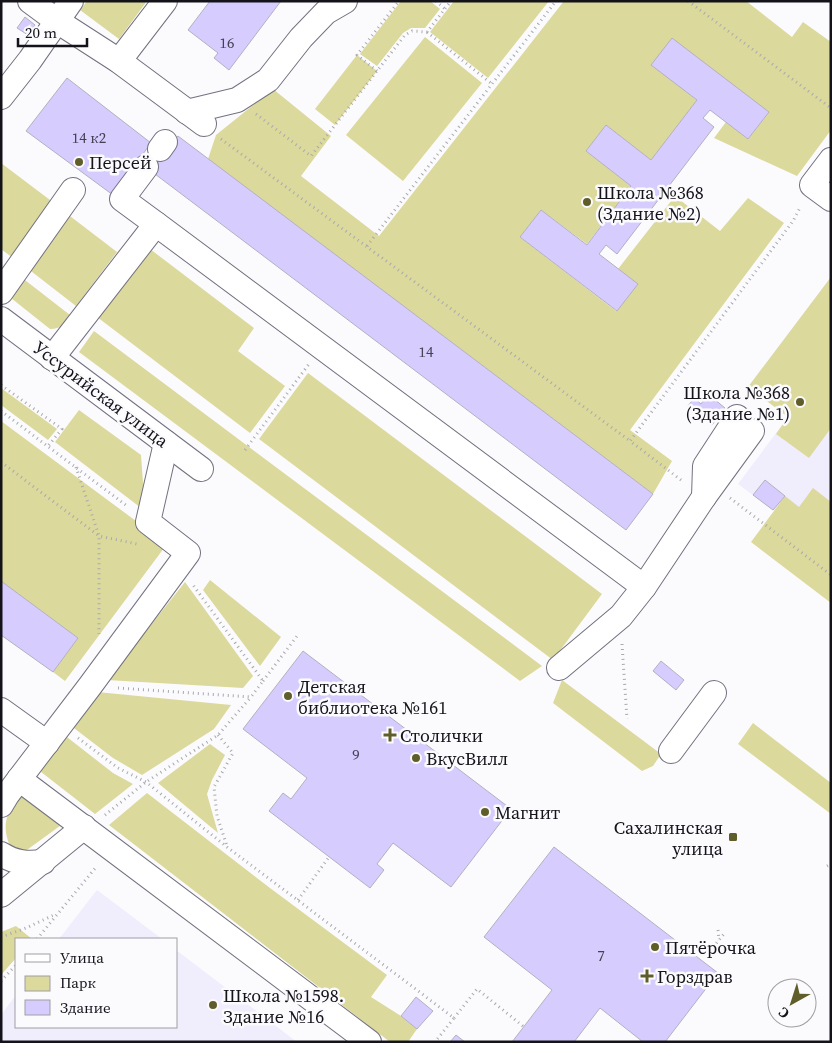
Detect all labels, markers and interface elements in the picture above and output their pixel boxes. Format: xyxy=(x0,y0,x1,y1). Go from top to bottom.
scale bar xyxy=(18,15,86,47)
text: 20 m xyxy=(25,22,57,43)
house number: 16 xyxy=(219,32,235,53)
house number: 14 к2 xyxy=(72,127,106,148)
place label: Персей xyxy=(89,150,152,175)
marker: Персей xyxy=(73,156,85,168)
place label: Школа №368 (Здание №2) xyxy=(597,180,704,226)
marker: Школа №368 (Здание №2) xyxy=(581,196,593,208)
street label: Уссурийская улица xyxy=(28,335,174,454)
house number: 14 xyxy=(418,341,434,362)
place label: Школа №368 (Здание №1) xyxy=(683,380,790,426)
marker: Школа №368 (Здание №1) xyxy=(794,396,806,408)
place label: Детская библиотека №161 xyxy=(298,674,447,720)
marker: Детская библиотека №161 xyxy=(282,690,294,702)
place label: Столички xyxy=(400,723,483,748)
marker: Столички xyxy=(384,729,396,741)
house number: 9 xyxy=(352,744,360,765)
place label: ВкусВилл xyxy=(426,746,508,771)
marker: ВкусВилл xyxy=(410,752,422,764)
place label: Магнит xyxy=(495,800,561,825)
marker: Магнит xyxy=(479,806,491,818)
place label: Сахалинская улица xyxy=(614,815,724,861)
marker: Сахалинская улица xyxy=(727,831,739,843)
place label: Пятёрочка xyxy=(665,935,757,960)
legend xyxy=(15,938,178,1028)
marker: Пятёрочка xyxy=(649,941,661,953)
house number: 7 xyxy=(597,945,605,966)
text: Улица xyxy=(60,947,104,968)
place label: Горздрав xyxy=(657,964,733,989)
marker: Горздрав xyxy=(641,970,653,982)
text: Парк xyxy=(60,972,96,993)
north arrow xyxy=(767,978,817,1028)
place label: Школа №1598. Здание №16 xyxy=(223,983,344,1029)
text: Здание xyxy=(60,997,111,1018)
marker: Школа №1598. Здание №16 xyxy=(207,999,219,1011)
text: С xyxy=(774,1002,793,1024)

